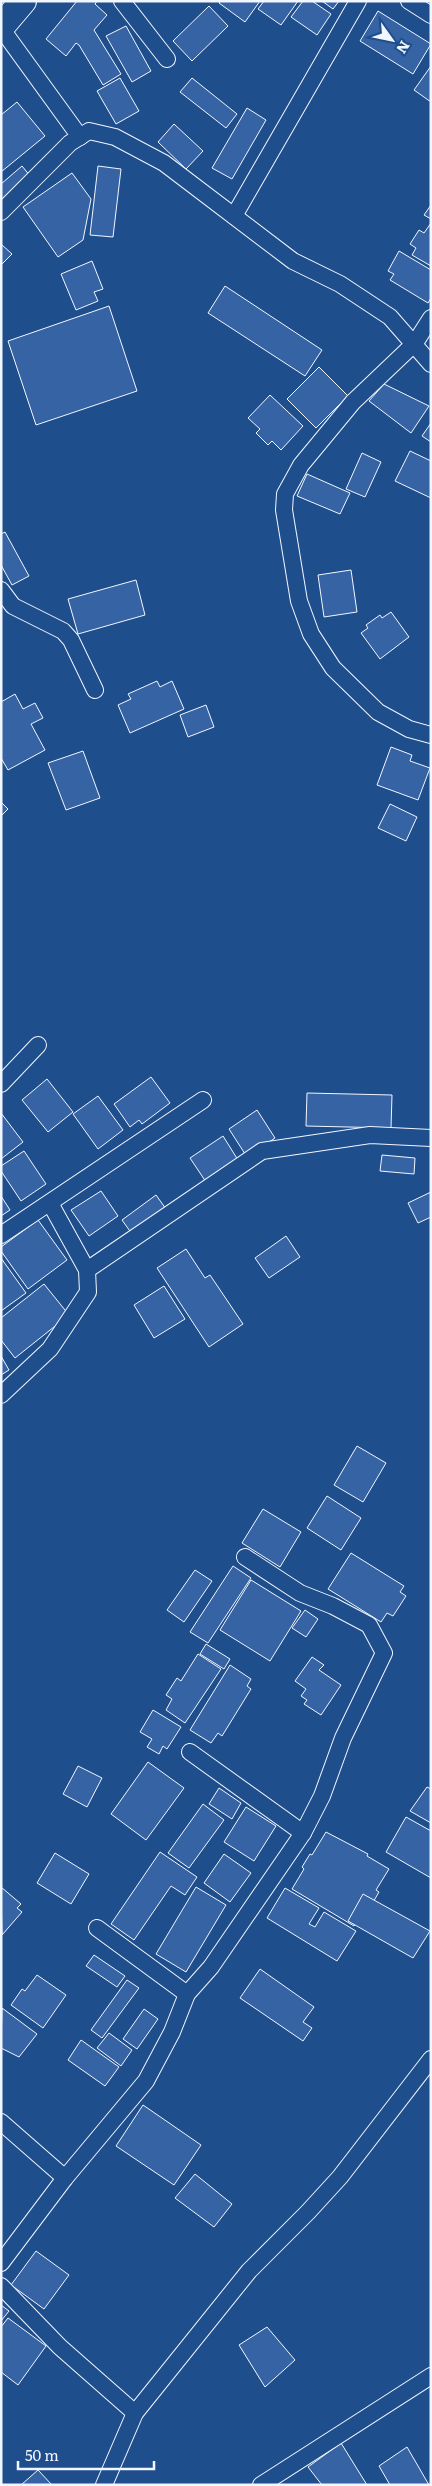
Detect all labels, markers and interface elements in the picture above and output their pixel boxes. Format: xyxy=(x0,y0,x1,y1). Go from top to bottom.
north arrow xyxy=(367,15,417,65)
text: N xyxy=(392,37,415,58)
scale bar xyxy=(18,2438,154,2470)
text: 50 m xyxy=(25,2443,59,2466)

